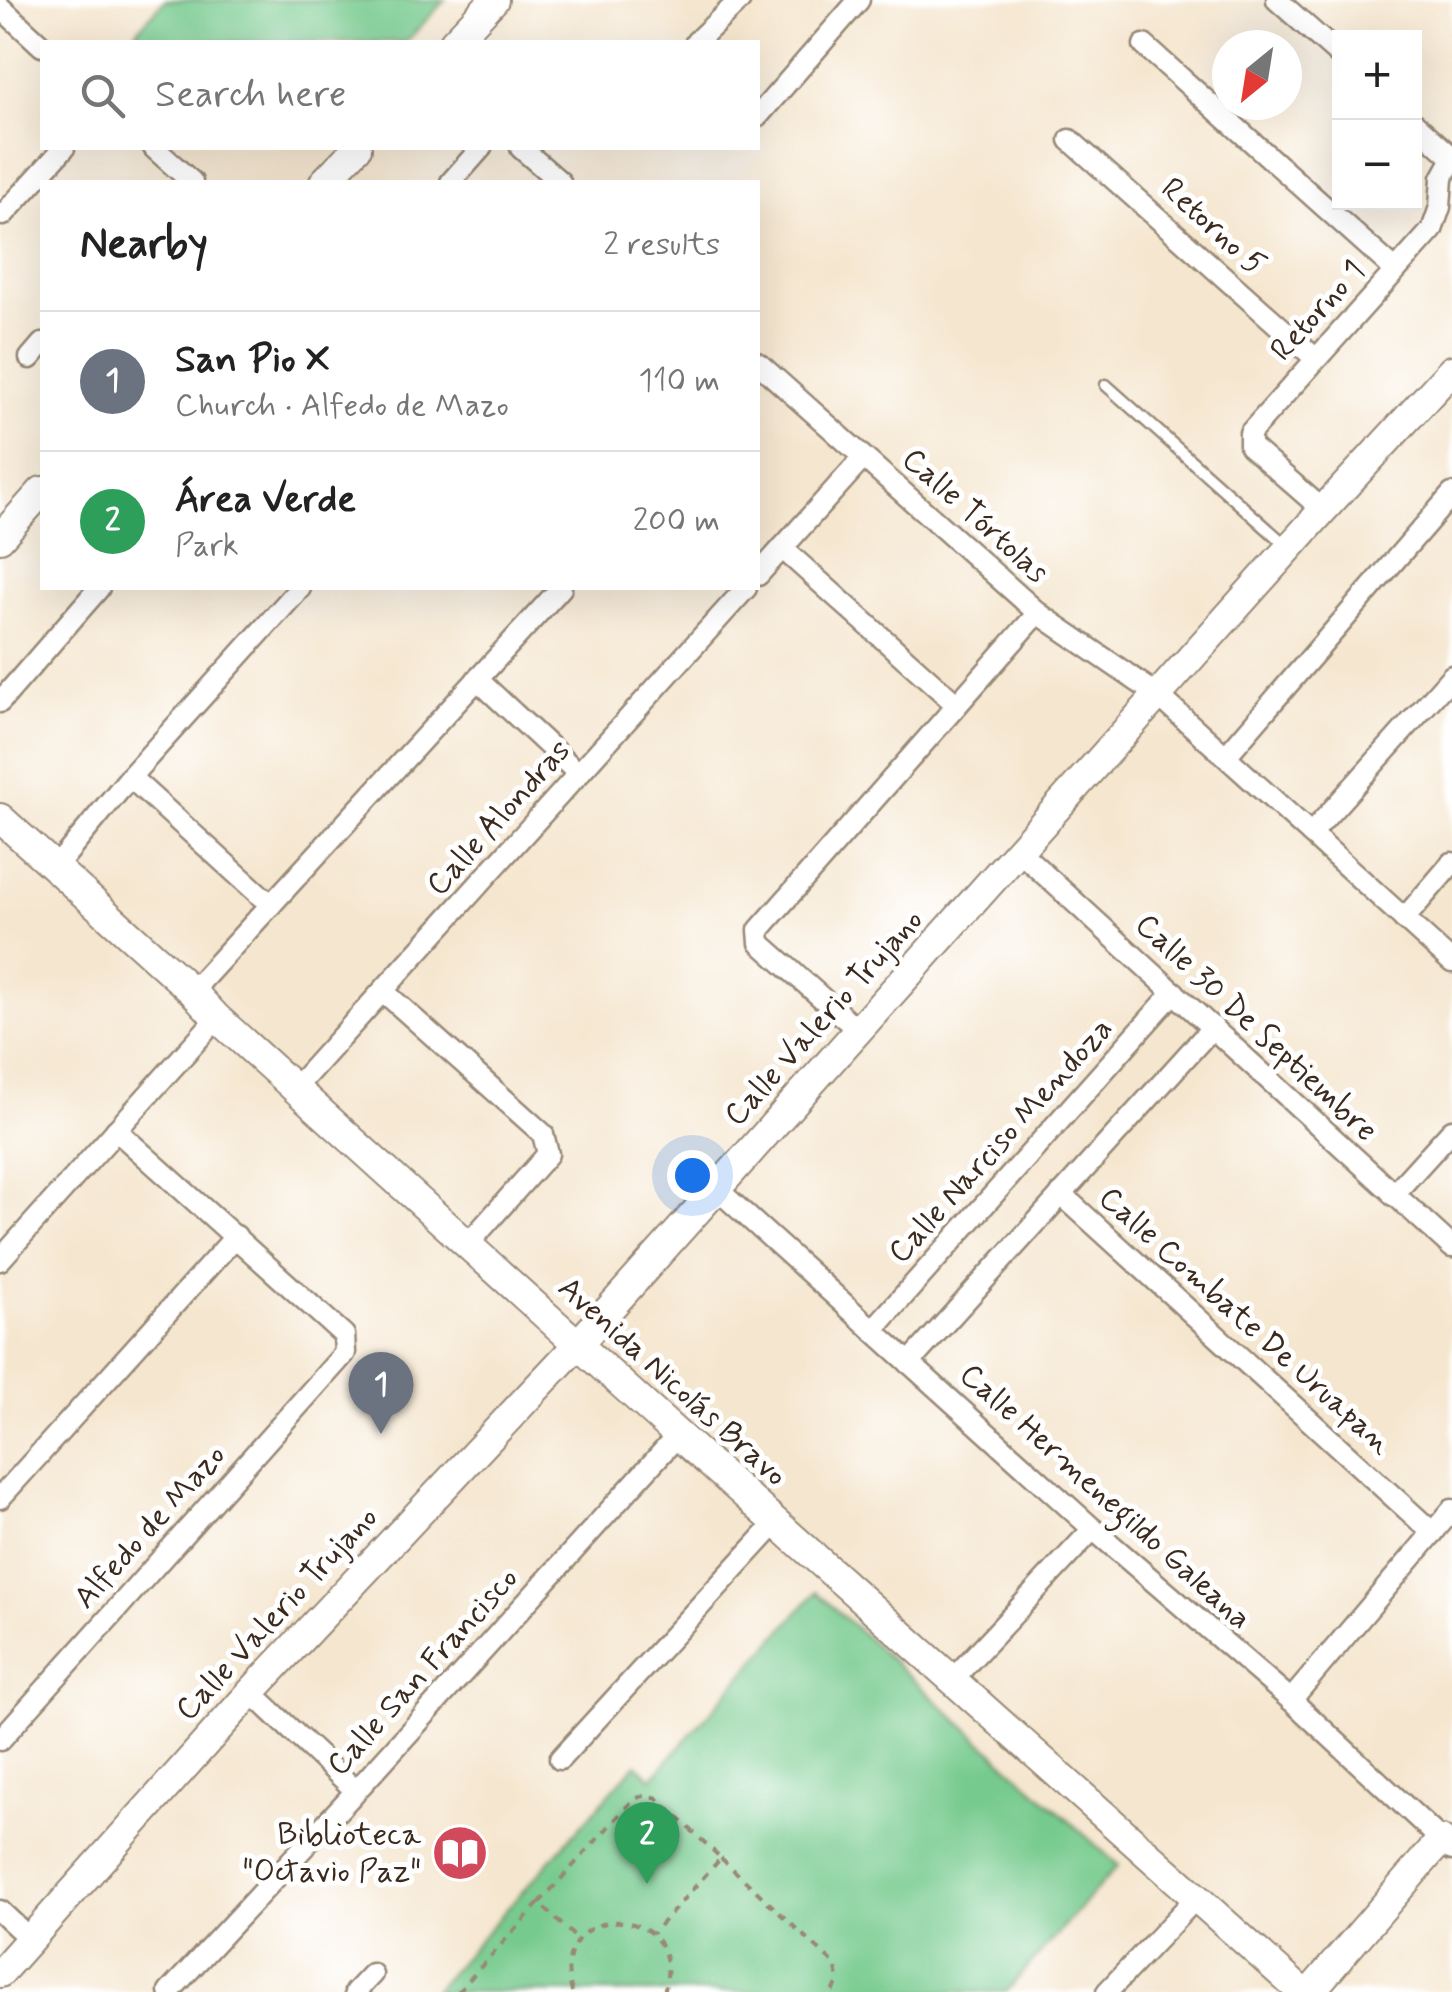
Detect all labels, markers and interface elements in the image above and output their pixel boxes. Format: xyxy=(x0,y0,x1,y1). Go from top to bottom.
north arrow xyxy=(1212,30,1302,120)
map controls xyxy=(1332,30,1422,210)
button: + xyxy=(1332,30,1422,120)
search box xyxy=(40,40,760,150)
icon: search xyxy=(75,68,130,123)
text: Search here xyxy=(155,71,346,120)
button: − xyxy=(1332,120,1422,210)
street label: Retorno 5 xyxy=(1152,169,1274,285)
text: Nearby xyxy=(80,218,208,273)
text: 2 results xyxy=(603,224,720,266)
street label: Retorno 1 xyxy=(1261,251,1375,371)
text: San Pio X xyxy=(175,336,330,385)
text: 1 xyxy=(105,360,120,402)
text: 110 m xyxy=(639,360,720,402)
text: Church · Alfedo de Mazo xyxy=(175,385,509,427)
street label: Calle Tórtolas xyxy=(893,439,1057,593)
text: Área Verde xyxy=(175,476,356,525)
text: 2 xyxy=(105,500,120,542)
text: 200 m xyxy=(633,500,720,542)
text: Park xyxy=(175,525,239,567)
street label: Calle Alondras xyxy=(417,731,581,905)
street label: Calle Valerio Trujano xyxy=(715,900,933,1136)
street label: Calle 30 De Septiembre xyxy=(1126,904,1386,1152)
street label: Calle Narciso Mendoza xyxy=(879,1009,1123,1273)
your location xyxy=(667,1150,718,1201)
street label: Calle Combate De Uruapan xyxy=(1089,1178,1401,1464)
street label: Avenida Nicolás Bravo xyxy=(548,1268,796,1496)
pin: 1 xyxy=(348,1352,414,1434)
street label: Calle Hermenegildo Galeana xyxy=(948,1354,1260,1642)
street label: Alfedo de Mazo xyxy=(65,1436,235,1618)
street label: Calle Valerio Trujano xyxy=(167,1498,387,1730)
street label: Calle San Francisco xyxy=(318,1559,528,1785)
pin: 2 xyxy=(614,1802,680,1884)
place label: Biblioteca "Octavio Paz" xyxy=(243,1814,422,1893)
library icon: Biblioteca "Octavio Paz" xyxy=(430,1823,490,1883)

